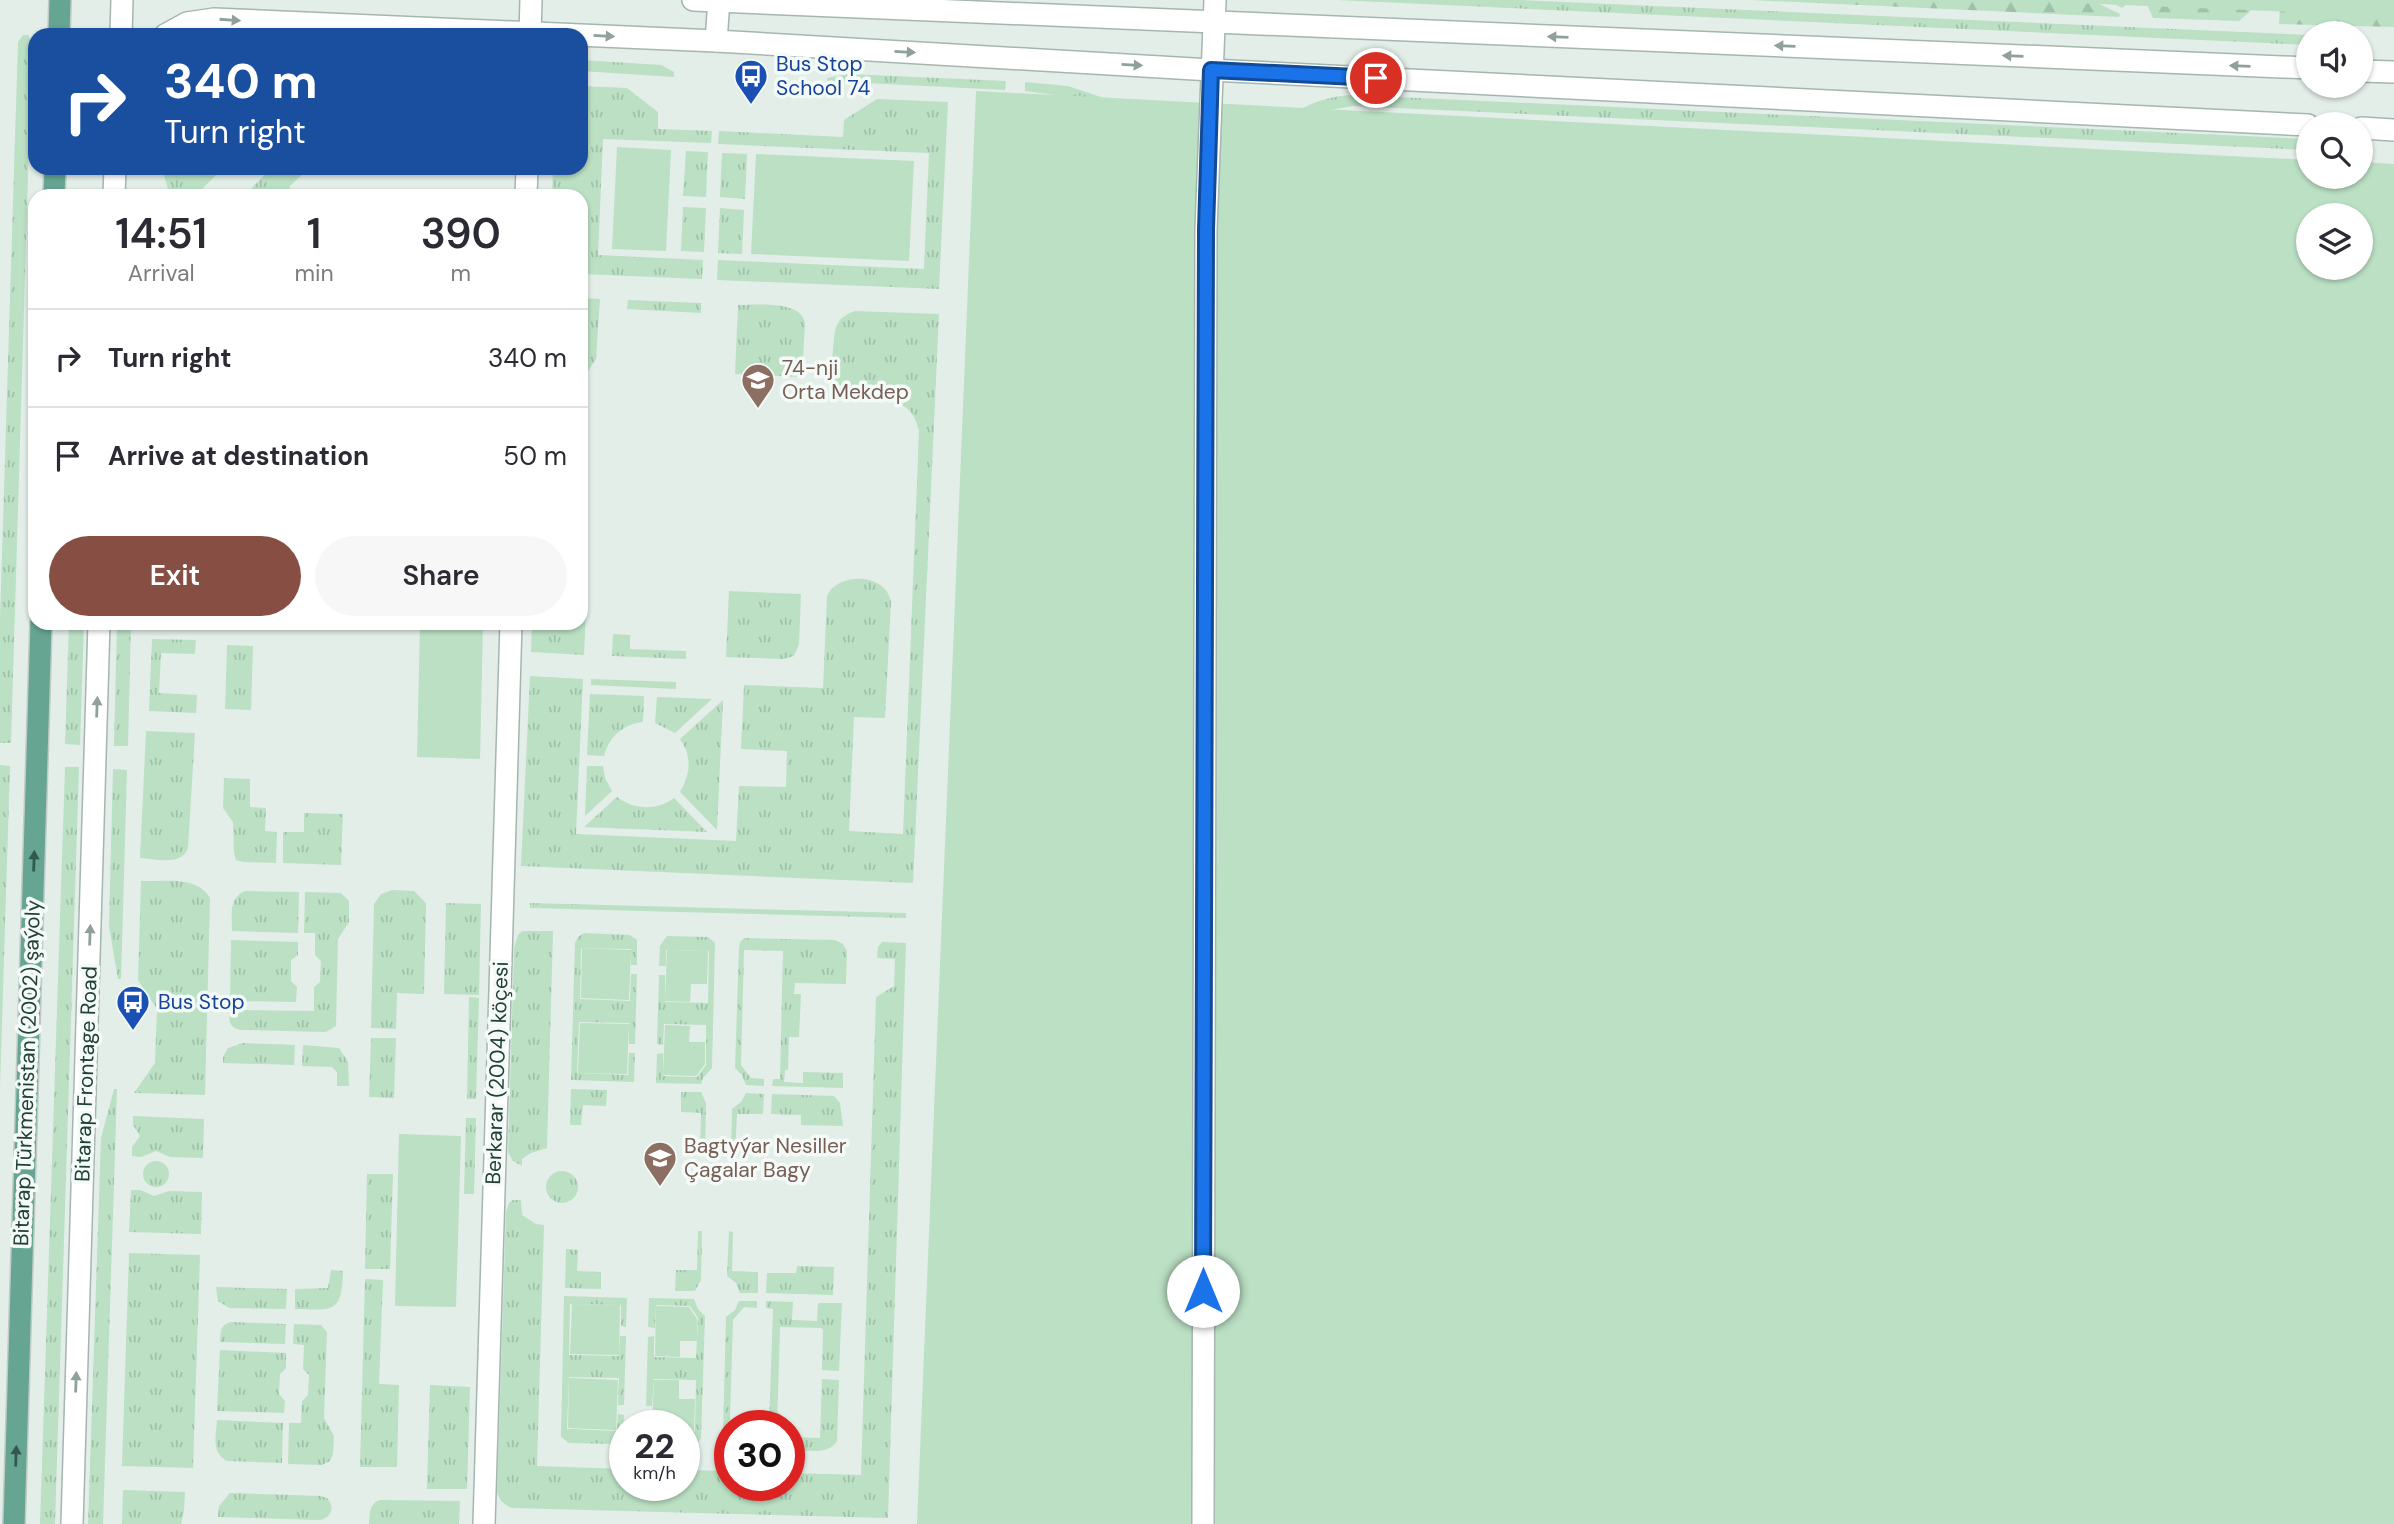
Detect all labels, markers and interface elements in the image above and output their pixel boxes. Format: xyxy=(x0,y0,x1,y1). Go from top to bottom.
one-way arrow xyxy=(219,15,241,26)
map controls xyxy=(2296,21,2373,280)
button: sound xyxy=(2296,21,2373,98)
one-way arrow xyxy=(593,31,615,42)
one-way arrow xyxy=(1547,31,1569,42)
one-way arrow xyxy=(1774,41,1796,52)
one-way arrow xyxy=(894,47,916,58)
pin xyxy=(1346,48,1406,108)
text: 340 m xyxy=(164,49,318,113)
place label: Bus Stop School 74 xyxy=(776,50,870,102)
one-way arrow xyxy=(2002,50,2024,61)
icon: right xyxy=(49,56,140,147)
bus stop icon: Bus Stop School 74 xyxy=(732,57,770,106)
icon: arrive xyxy=(1357,59,1395,97)
one-way arrow xyxy=(1121,60,1143,71)
one-way arrow xyxy=(2229,60,2251,71)
text: Turn right xyxy=(164,111,306,153)
button: search xyxy=(2296,112,2373,189)
button: layers xyxy=(2296,203,2373,280)
text: 14:51 xyxy=(115,206,207,261)
text: 1 xyxy=(307,206,321,261)
text: 390 xyxy=(421,206,501,261)
text: Arrival xyxy=(128,258,195,288)
text: min xyxy=(294,258,334,288)
text: m xyxy=(451,258,471,288)
icon: right xyxy=(49,339,87,377)
text: Turn right xyxy=(108,341,232,375)
text: 340 m xyxy=(488,341,567,375)
place label: 74-nji Orta Mekdep xyxy=(782,354,909,406)
school or university icon: 74-nji Orta Mekdep xyxy=(739,361,777,410)
icon: arrive xyxy=(49,437,87,475)
text: Arrive at destination xyxy=(108,439,369,473)
text: 50 m xyxy=(503,439,567,473)
button: Exit xyxy=(49,536,301,616)
button: Share xyxy=(315,536,567,616)
one-way arrow xyxy=(91,696,102,718)
one-way arrow xyxy=(28,850,39,872)
street label: Bitarap Türkmenistan (2002) şaýoly xyxy=(7,899,47,1247)
one-way arrow xyxy=(84,923,95,945)
street label: Berkarar (2004) köçesi xyxy=(479,961,515,1185)
street label: Bitarap Frontage Road xyxy=(68,966,104,1182)
bus stop icon: Bus Stop xyxy=(114,983,152,1032)
place label: Bus Stop xyxy=(158,988,245,1016)
place label: Bagtyýar Nesiller Çagalar Bagy xyxy=(684,1132,847,1184)
school or university icon: Bagtyýar Nesiller Çagalar Bagy xyxy=(641,1139,679,1188)
position arrow xyxy=(1166,1254,1240,1328)
one-way arrow xyxy=(71,1371,82,1393)
speed limit sign: 30 xyxy=(714,1410,805,1501)
text: 22 xyxy=(634,1423,675,1469)
one-way arrow xyxy=(10,1445,21,1467)
text: km/h xyxy=(633,1461,676,1485)

